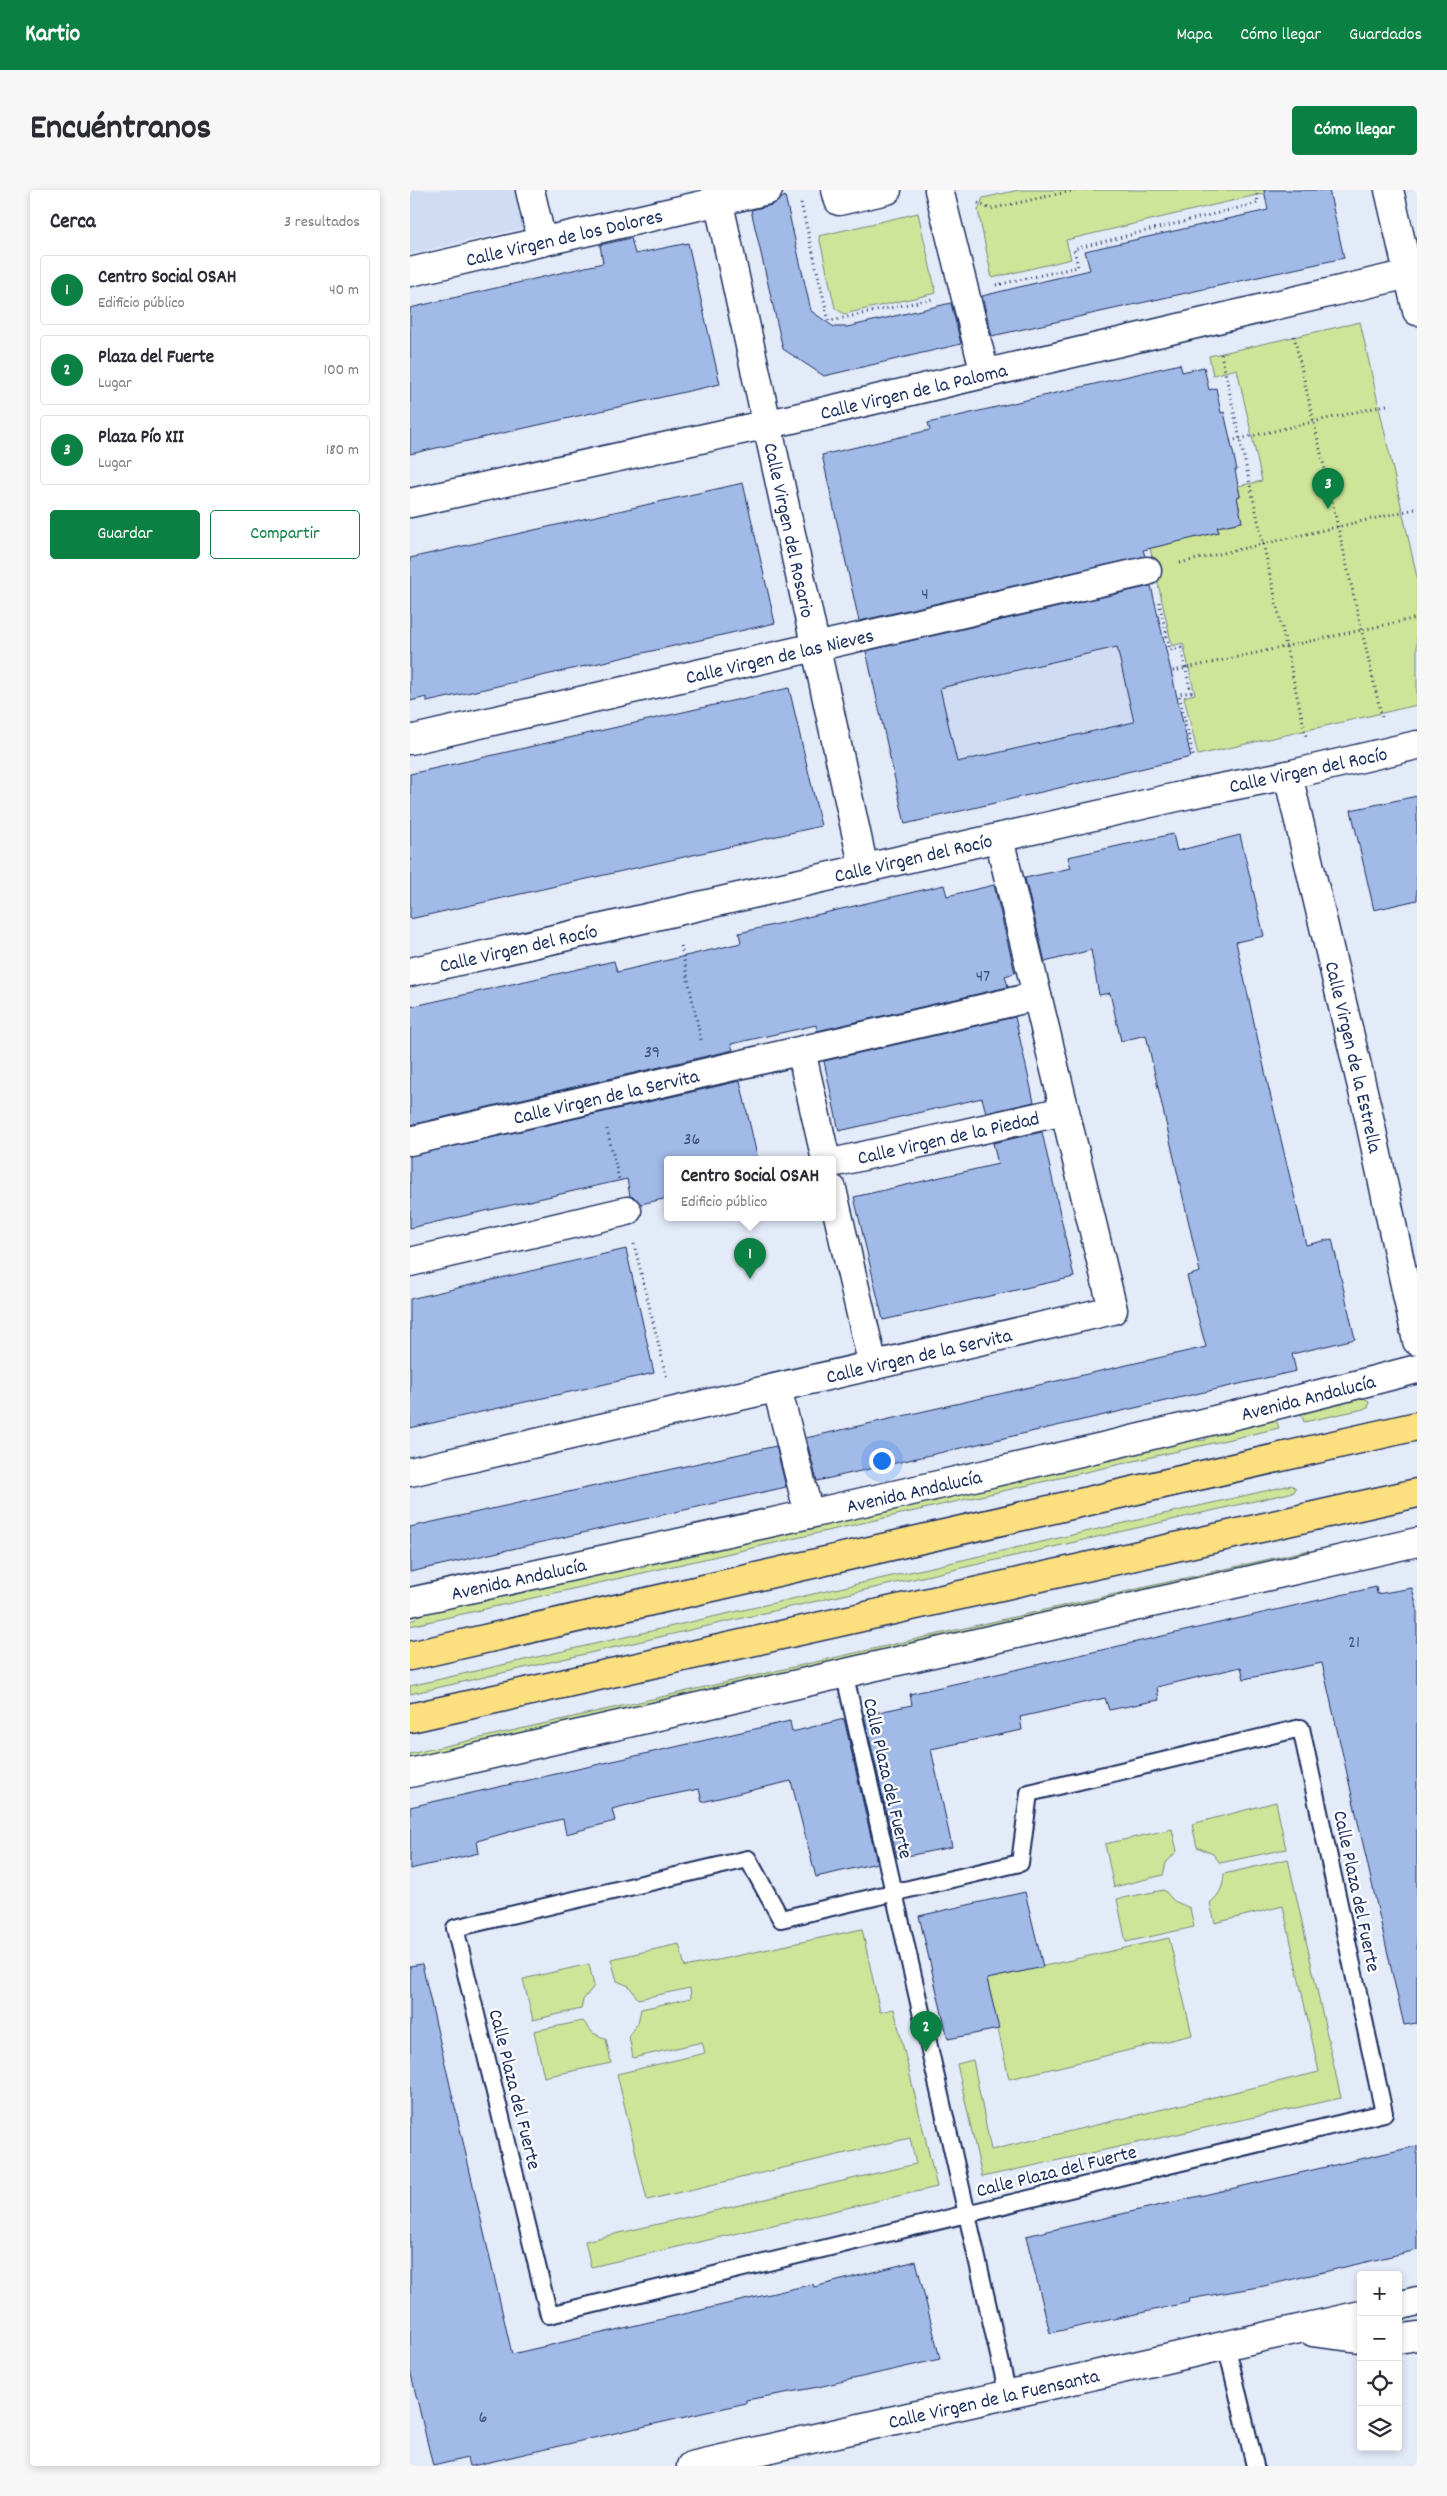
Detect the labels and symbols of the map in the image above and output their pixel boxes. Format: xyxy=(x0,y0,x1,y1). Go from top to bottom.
street label: Calle Virgen de los Dolores xyxy=(463,204,666,276)
street label: Calle Virgen de la Paloma xyxy=(818,358,1011,429)
street label: Calle Virgen del Rosario xyxy=(755,441,820,621)
pin: 3 xyxy=(1312,468,1344,509)
house number: 4 xyxy=(921,583,929,608)
street label: Calle Virgen de las Nieves xyxy=(683,623,877,693)
street label: Calle Virgen del Rocío xyxy=(1227,741,1390,802)
street label: Calle Virgen del Rocío xyxy=(832,829,996,892)
street label: Calle Virgen del Rocío xyxy=(437,919,601,982)
street label: Calle Virgen de la Estrella xyxy=(1316,959,1387,1156)
house number: 47 xyxy=(976,965,990,990)
house number: 39 xyxy=(644,1041,660,1066)
street label: Calle Virgen de la Servita xyxy=(511,1063,703,1134)
street label: Calle Virgen de la Piedad xyxy=(855,1106,1042,1174)
house number: 36 xyxy=(684,1128,700,1153)
pin: 1 xyxy=(734,1238,766,1279)
street label: Calle Virgen de la Servita xyxy=(824,1323,1016,1393)
street label: Avenida Andalucía xyxy=(1238,1369,1379,1430)
your location xyxy=(869,1448,895,1474)
street label: Avenida Andalucía xyxy=(844,1464,985,1522)
street label: Avenida Andalucía xyxy=(449,1553,590,1610)
house number: 21 xyxy=(1348,1631,1360,1656)
street label: Calle Plaza del Fuerte xyxy=(854,1695,918,1862)
street label: Calle Plaza del Fuerte xyxy=(1324,1808,1386,1975)
street label: Calle Plaza del Fuerte xyxy=(480,2007,547,2173)
pin: 2 xyxy=(910,2011,942,2052)
street label: Calle Plaza del Fuerte xyxy=(974,2139,1140,2206)
street label: Calle Virgen de la Fuensanta xyxy=(886,2363,1103,2438)
house number: 6 xyxy=(479,2406,487,2431)

